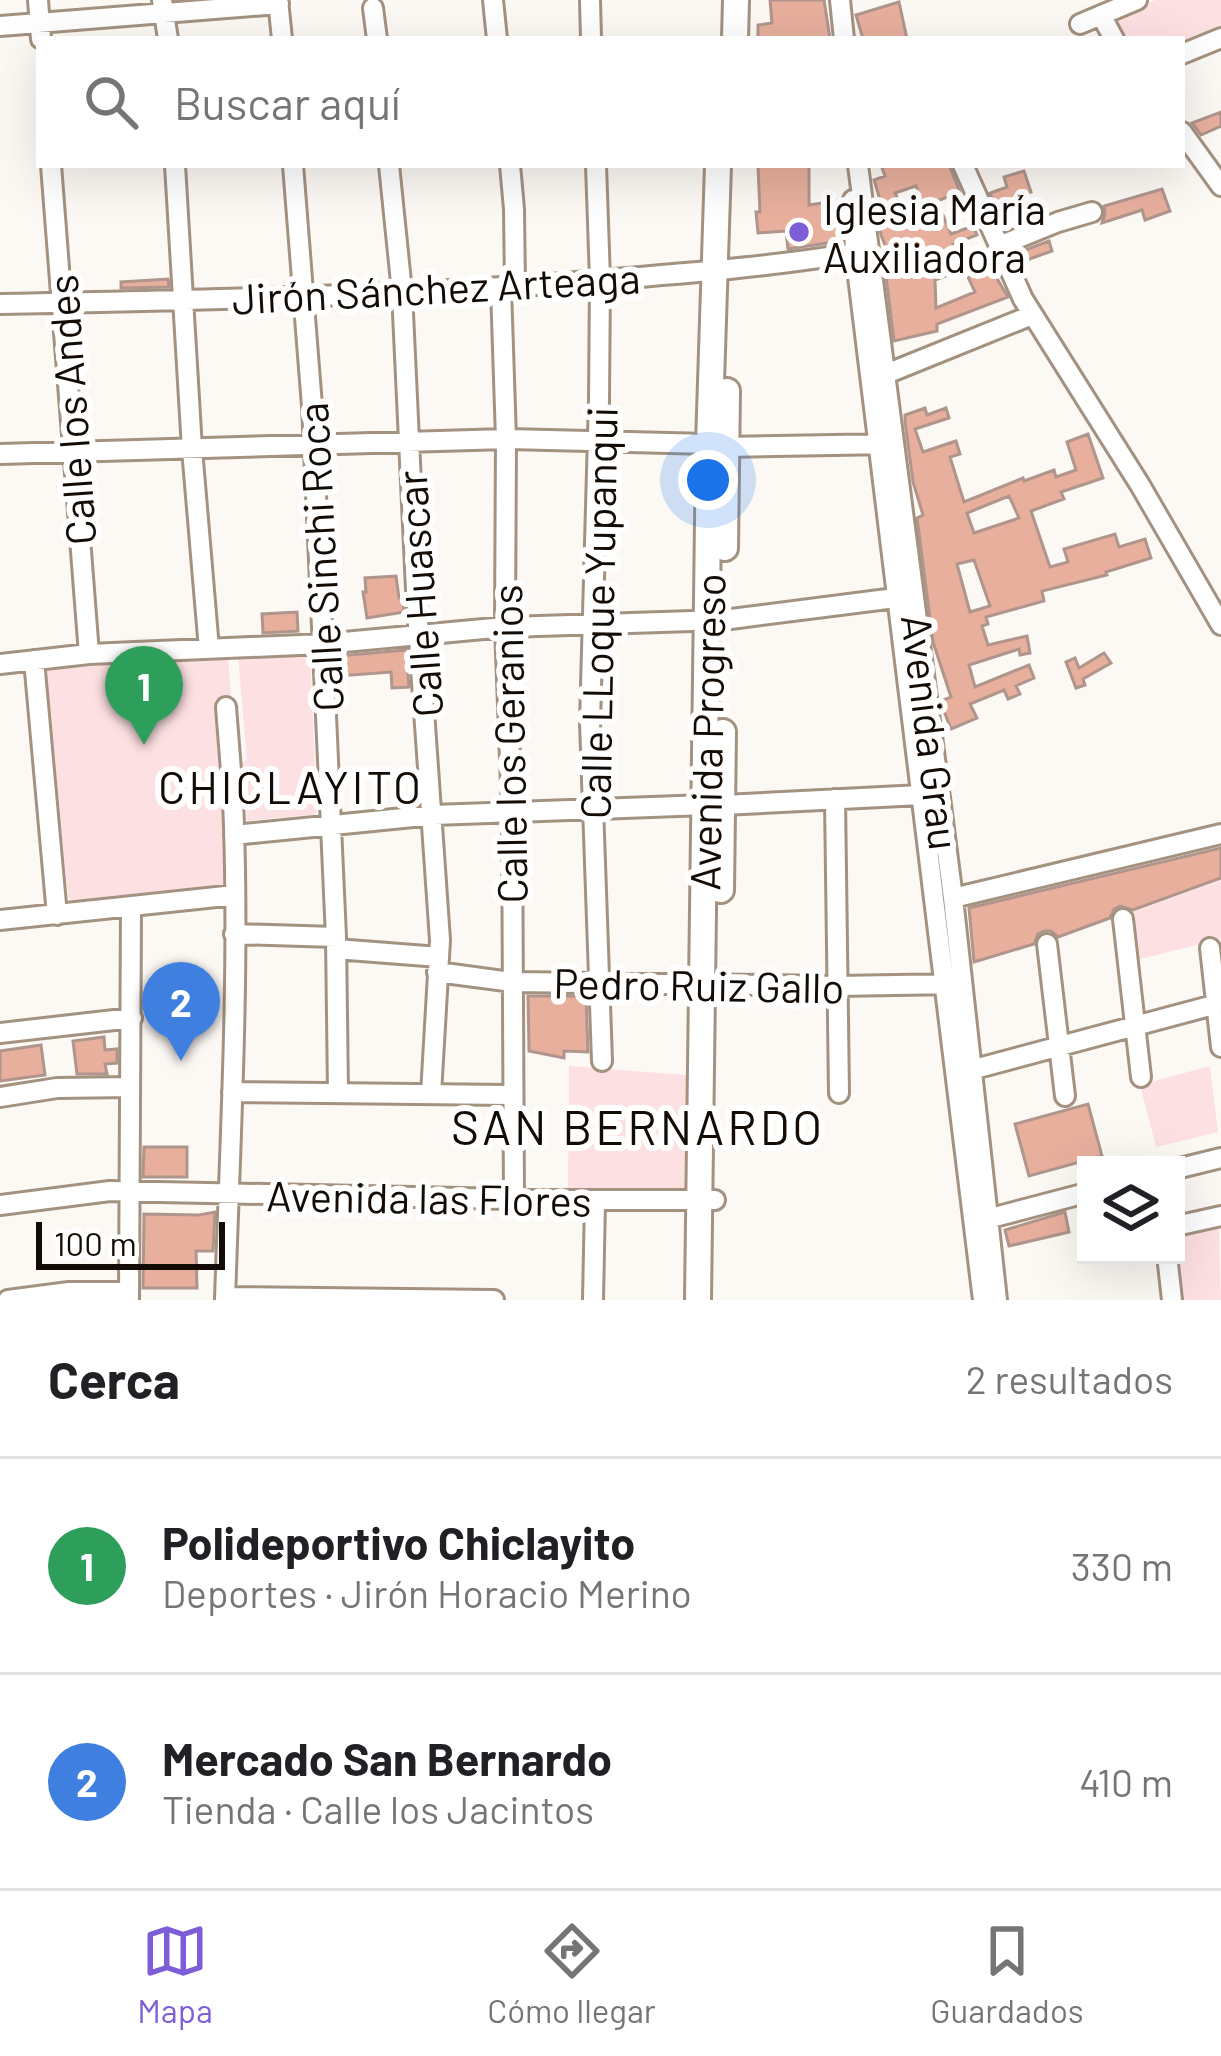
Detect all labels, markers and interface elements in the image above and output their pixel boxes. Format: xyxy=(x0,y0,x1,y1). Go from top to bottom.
search box xyxy=(36,36,1185,168)
icon: search xyxy=(78,69,144,135)
text: Buscar aquí xyxy=(174,75,401,129)
place label: Iglesia María Auxiliadora xyxy=(823,183,1046,281)
marker: Iglesia María Auxiliadora xyxy=(786,219,812,245)
street label: Jirón Sánchez Arteaga xyxy=(230,251,642,324)
street label: Calle los Andes xyxy=(36,273,104,547)
street label: Calle Sinchi Roca xyxy=(286,401,352,713)
street label: Calle LLoque Yupanqui xyxy=(568,406,627,820)
your location xyxy=(678,450,738,510)
street label: Calle Huascar xyxy=(384,469,452,719)
street label: Avenida Progreso xyxy=(678,573,735,891)
street label: Calle los Geranios xyxy=(480,584,536,904)
street label: Avenida Grau xyxy=(893,611,971,853)
pin: 1 xyxy=(105,646,183,745)
district label: CHICLAYITO xyxy=(158,759,424,813)
street label: Pedro Ruiz Gallo xyxy=(553,956,845,1012)
pin: 2 xyxy=(142,962,220,1061)
district label: SAN BERNARDO xyxy=(451,1097,825,1155)
map controls xyxy=(1077,1156,1185,1264)
button: layers xyxy=(1077,1156,1185,1264)
street label: Avenida las Flores xyxy=(266,1169,592,1225)
scale bar xyxy=(36,1216,225,1269)
text: 100 m xyxy=(54,1223,137,1263)
text: Cerca xyxy=(48,1348,180,1409)
text: 2 resultados xyxy=(966,1355,1173,1402)
text: Polideportivo Chiclayito xyxy=(162,1515,635,1569)
text: 1 xyxy=(80,1542,94,1589)
text: 330 m xyxy=(1071,1542,1173,1589)
text: Deportes · Jirón Horacio Merino xyxy=(162,1569,692,1616)
text: Mercado San Bernardo xyxy=(162,1731,612,1785)
text: 2 xyxy=(76,1758,98,1805)
text: 410 m xyxy=(1079,1758,1173,1805)
text: Tienda · Calle los Jacintos xyxy=(162,1785,594,1832)
tab: Mapa xyxy=(137,1918,213,2030)
tab: Cómo llegar xyxy=(487,1918,656,2030)
tab: Guardados xyxy=(930,1918,1084,2030)

